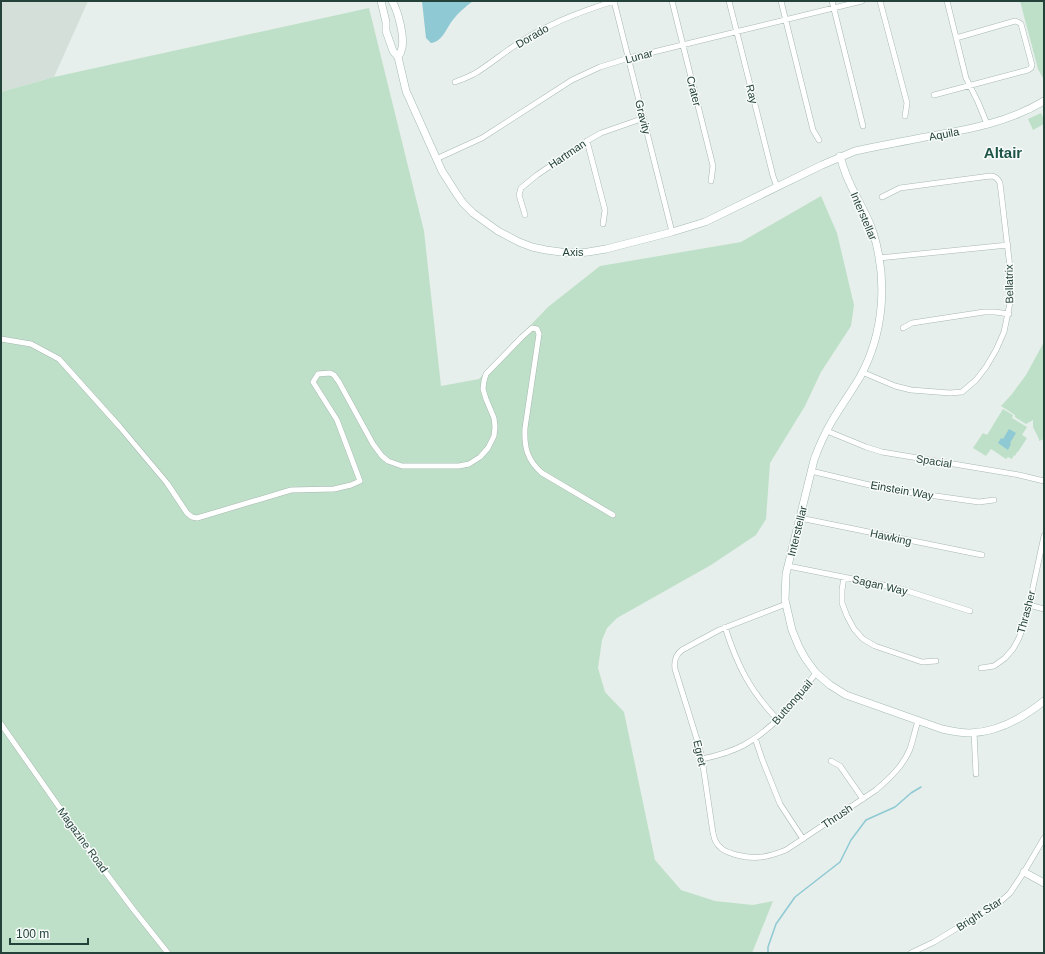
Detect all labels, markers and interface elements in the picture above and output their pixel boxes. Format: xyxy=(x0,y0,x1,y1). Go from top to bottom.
street label: Dorado xyxy=(513,22,551,50)
street label: Lunar xyxy=(624,46,654,65)
street label: Crater xyxy=(684,75,704,108)
street label: Ray xyxy=(744,83,760,105)
street label: Gravity xyxy=(633,99,653,136)
street label: Aquila xyxy=(928,125,961,143)
street label: Hartman xyxy=(546,137,588,171)
district label: Altair xyxy=(984,144,1022,161)
street label: Interstellar xyxy=(848,190,880,242)
street label: Axis xyxy=(563,246,584,258)
street label: Bellatrix xyxy=(1003,264,1015,304)
street label: Spacial xyxy=(915,452,953,470)
street label: Einstein Way xyxy=(870,479,935,502)
street label: Interstellar xyxy=(785,504,809,557)
street label: Hawking xyxy=(869,527,913,547)
street label: Sagan Way xyxy=(851,573,909,597)
street label: Thrasher xyxy=(1015,589,1038,635)
street label: Buttonquail xyxy=(769,677,815,727)
street label: Egret xyxy=(691,739,709,767)
street label: Thrush xyxy=(819,801,855,831)
street label: Magazine Road xyxy=(55,805,111,875)
street label: Bright Star xyxy=(954,895,1004,933)
scale bar xyxy=(10,920,88,946)
text: 100 m xyxy=(16,927,49,941)

